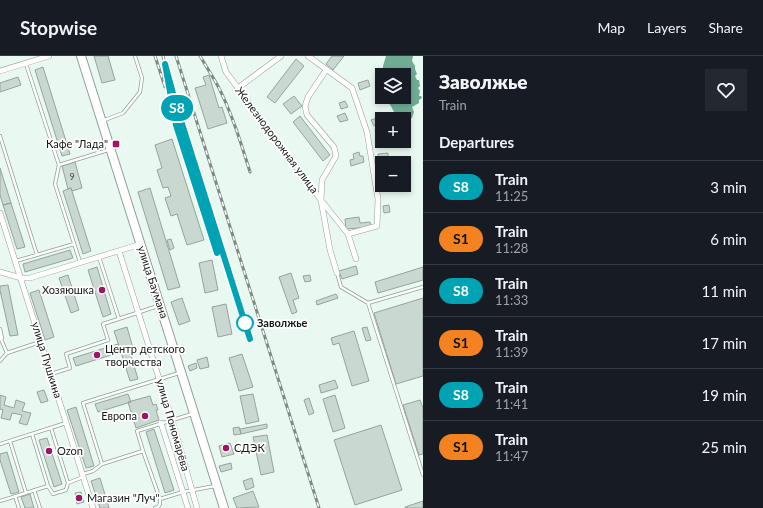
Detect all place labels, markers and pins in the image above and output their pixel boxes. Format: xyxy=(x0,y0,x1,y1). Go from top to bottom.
place label: Кафе "Лада" xyxy=(46,137,108,150)
marker: Кафе "Лада" xyxy=(111,139,121,149)
place label: Хозяюшка xyxy=(42,283,94,296)
marker: Хозяюшка xyxy=(97,285,107,295)
marker: Заволжье xyxy=(236,314,254,332)
place label: Заволжье xyxy=(257,316,308,329)
place label: Центр детского творчества xyxy=(105,342,185,368)
marker: Центр детского творчества xyxy=(92,350,102,360)
place label: Европа xyxy=(101,409,137,422)
marker: Европа xyxy=(140,411,150,421)
place label: СДЭК xyxy=(234,441,265,454)
marker: СДЭК xyxy=(221,443,231,453)
place label: Ozon xyxy=(57,444,83,457)
marker: Ozon xyxy=(44,446,54,456)
place label: Магазин "Луч" xyxy=(87,491,159,504)
marker: Магазин "Луч" xyxy=(74,493,84,503)

